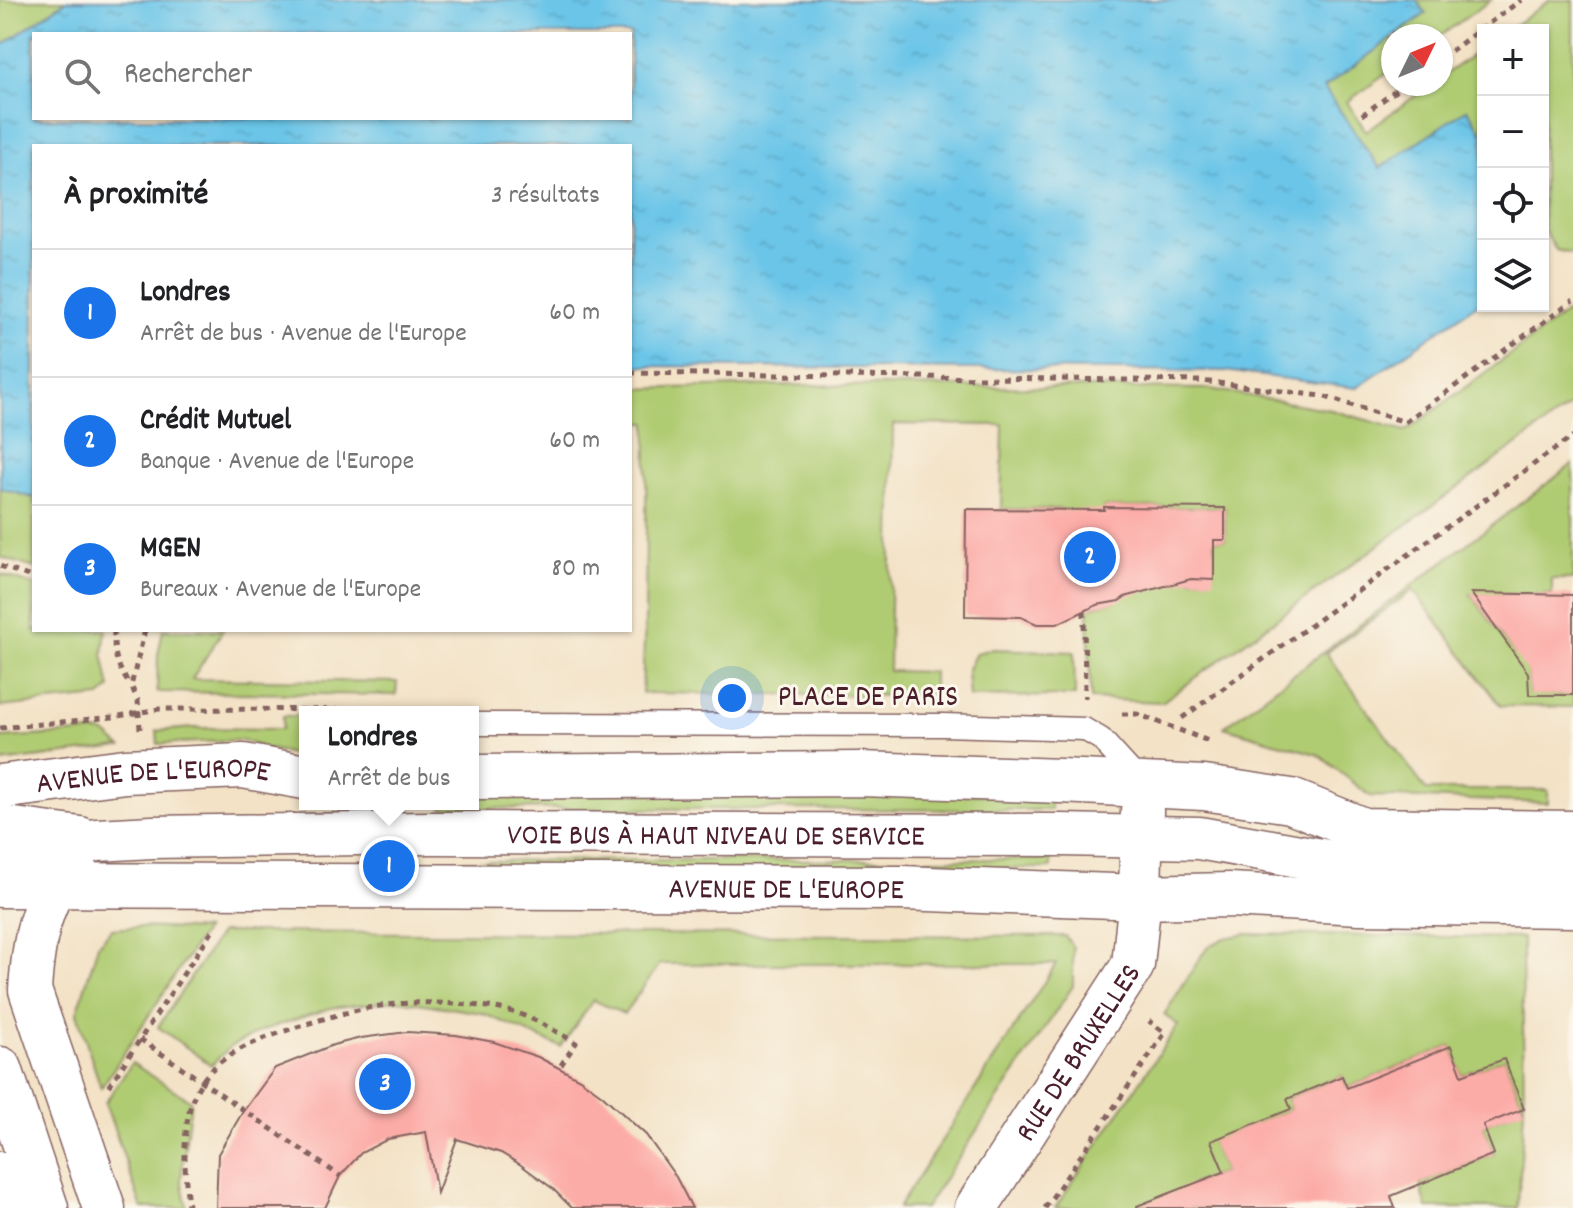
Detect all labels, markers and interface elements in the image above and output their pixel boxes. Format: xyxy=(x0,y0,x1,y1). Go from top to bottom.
north arrow xyxy=(1381,24,1453,96)
map controls xyxy=(1477,24,1549,312)
button: + xyxy=(1477,24,1549,96)
search box xyxy=(32,32,632,120)
icon: search xyxy=(60,54,104,98)
text: Rechercher xyxy=(124,55,252,98)
button: − xyxy=(1477,96,1549,168)
button: locate xyxy=(1477,168,1549,240)
text: À proximité xyxy=(64,172,208,221)
text: 3 résultats xyxy=(491,178,600,215)
button: layers xyxy=(1477,240,1549,312)
text: Londres xyxy=(140,273,231,316)
text: 1 xyxy=(87,295,93,332)
text: 60 m xyxy=(549,295,600,332)
text: Arrêt de bus · Avenue de l'Europe xyxy=(140,316,467,353)
text: Crédit Mutuel xyxy=(140,401,291,444)
text: 2 xyxy=(84,423,96,460)
text: 60 m xyxy=(549,423,600,460)
text: Banque · Avenue de l'Europe xyxy=(140,444,414,481)
pin: 2 xyxy=(1064,527,1116,587)
text: MGEN xyxy=(140,529,201,572)
text: 3 xyxy=(84,551,96,588)
text: 80 m xyxy=(552,551,600,588)
text: Bureaux · Avenue de l'Europe xyxy=(140,572,421,609)
your location xyxy=(712,678,752,718)
street label: PLACE DE PARIS xyxy=(778,678,958,721)
popup xyxy=(299,706,479,810)
text: Londres xyxy=(327,718,418,761)
street label: AVENUE DE L'EUROPE xyxy=(34,749,274,808)
text: Arrêt de bus xyxy=(327,761,451,798)
street label: VOIE BUS À HAUT NIVEAU DE SERVICE xyxy=(507,816,925,861)
pin: 1 xyxy=(363,836,415,896)
street label: AVENUE DE L'EUROPE xyxy=(668,870,904,914)
street label: RUE DE BRUXELLES xyxy=(1007,957,1154,1152)
pin: 3 xyxy=(359,1054,411,1114)

